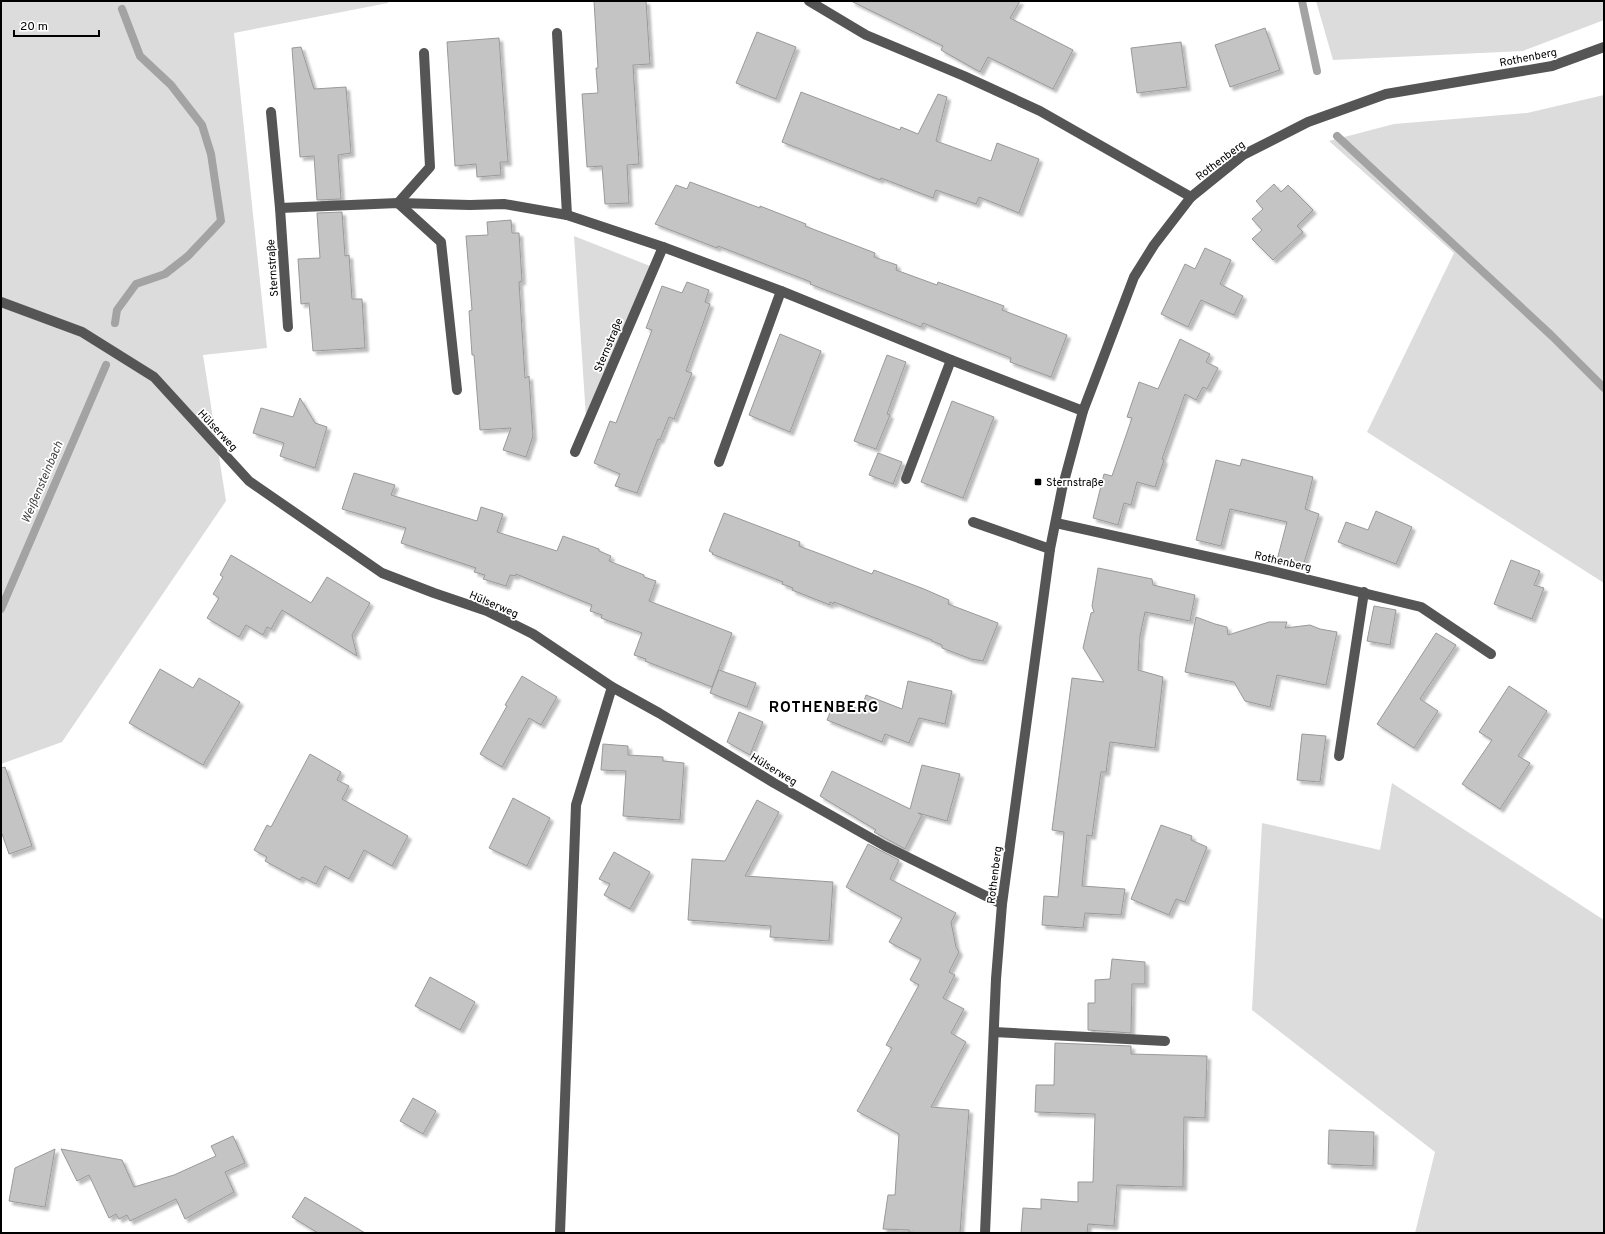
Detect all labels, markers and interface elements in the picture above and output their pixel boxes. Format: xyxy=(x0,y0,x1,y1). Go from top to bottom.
scale bar xyxy=(14,12,99,38)
text: 20 m xyxy=(20,19,48,35)
street label: Rothenberg xyxy=(1498,46,1558,70)
street label: Rothenberg xyxy=(1193,138,1248,184)
street label: Sternstraße xyxy=(264,239,282,297)
street label: Sternstraße xyxy=(591,316,627,375)
street label: Hülserweg xyxy=(194,407,240,455)
water label: Weißensteinbach xyxy=(18,438,68,526)
place label: Sternstraße xyxy=(1046,476,1104,490)
marker: Sternstraße xyxy=(1033,477,1043,487)
street label: Rothenberg xyxy=(1253,549,1313,575)
street label: Hülserweg xyxy=(467,588,520,622)
district label: ROTHENBERG xyxy=(769,699,879,718)
street label: Hülserweg xyxy=(747,750,799,789)
street label: Rothenberg xyxy=(985,845,1005,905)

